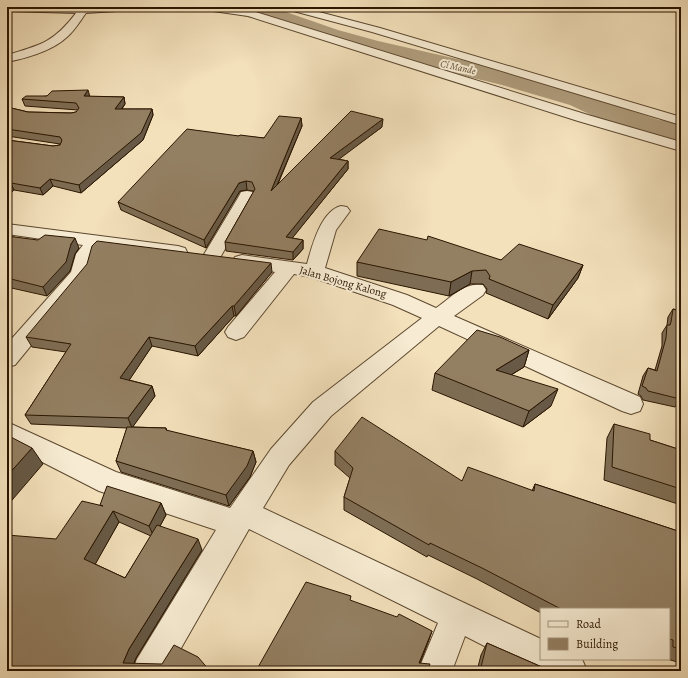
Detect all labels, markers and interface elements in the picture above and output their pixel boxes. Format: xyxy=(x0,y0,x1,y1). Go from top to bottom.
water label: Ci Mande xyxy=(439,57,477,77)
street label: Jalan Bojong Kalong xyxy=(298,262,389,302)
legend xyxy=(540,608,670,660)
text: Road xyxy=(576,616,602,632)
text: Building xyxy=(576,636,618,652)

